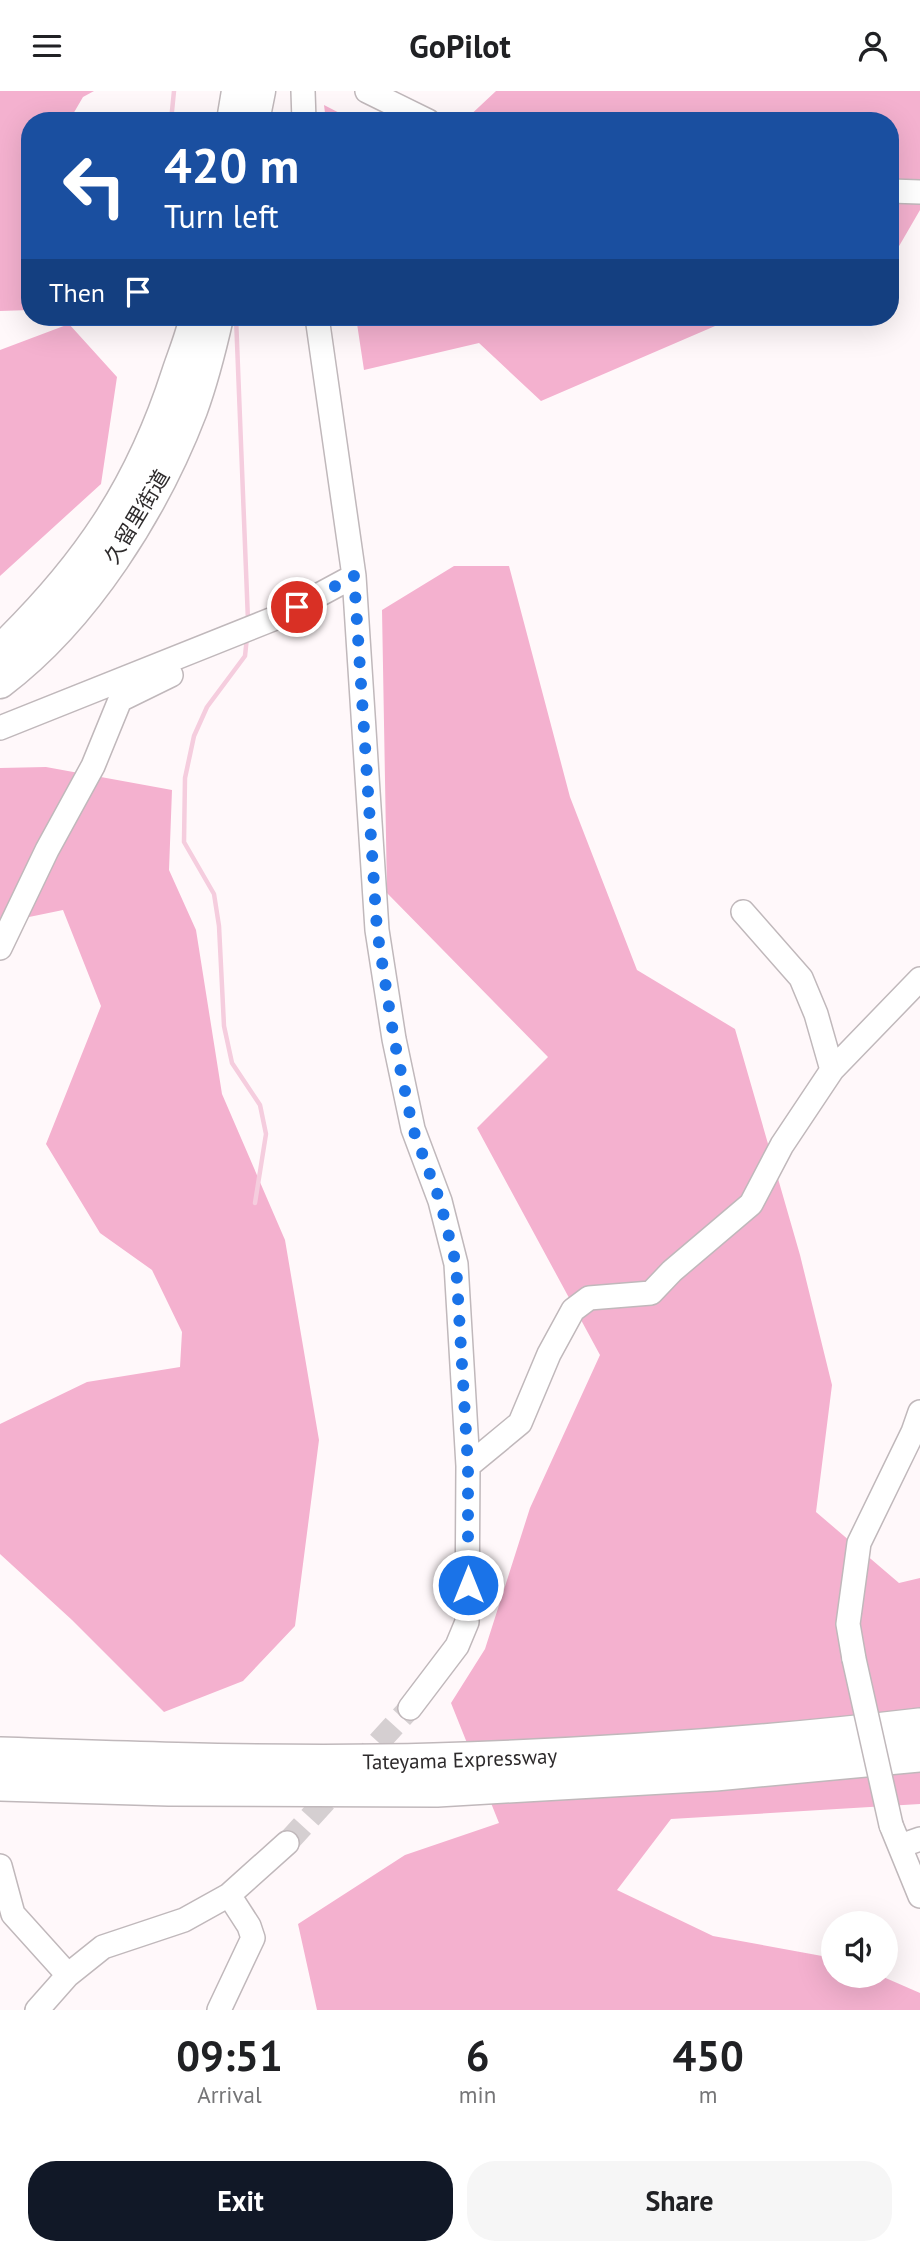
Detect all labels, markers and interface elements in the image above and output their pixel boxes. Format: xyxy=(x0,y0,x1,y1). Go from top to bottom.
text: GoPilot xyxy=(409,25,511,67)
icon: menu xyxy=(28,27,66,65)
icon: person xyxy=(854,27,892,65)
text: 420 m xyxy=(164,133,299,197)
icon: left xyxy=(49,140,140,231)
text: Turn left xyxy=(164,195,279,237)
icon: arrive xyxy=(119,273,157,311)
text: Then xyxy=(49,276,105,309)
street label: 久留里街道 xyxy=(98,465,175,569)
pin xyxy=(267,577,327,637)
icon: arrive xyxy=(278,588,316,626)
position arrow xyxy=(431,1548,505,1622)
street label: Tateyama Expressway xyxy=(362,1742,558,1775)
map controls xyxy=(821,1911,898,1988)
button: sound xyxy=(821,1911,898,1988)
text: 09:51 xyxy=(176,2028,283,2083)
text: 6 xyxy=(466,2028,489,2083)
text: 450 xyxy=(672,2028,744,2083)
text: Arrival xyxy=(197,2080,262,2109)
text: min xyxy=(459,2080,496,2109)
text: m xyxy=(699,2080,717,2109)
button: Exit xyxy=(28,2161,453,2241)
button: Share xyxy=(467,2161,892,2241)

